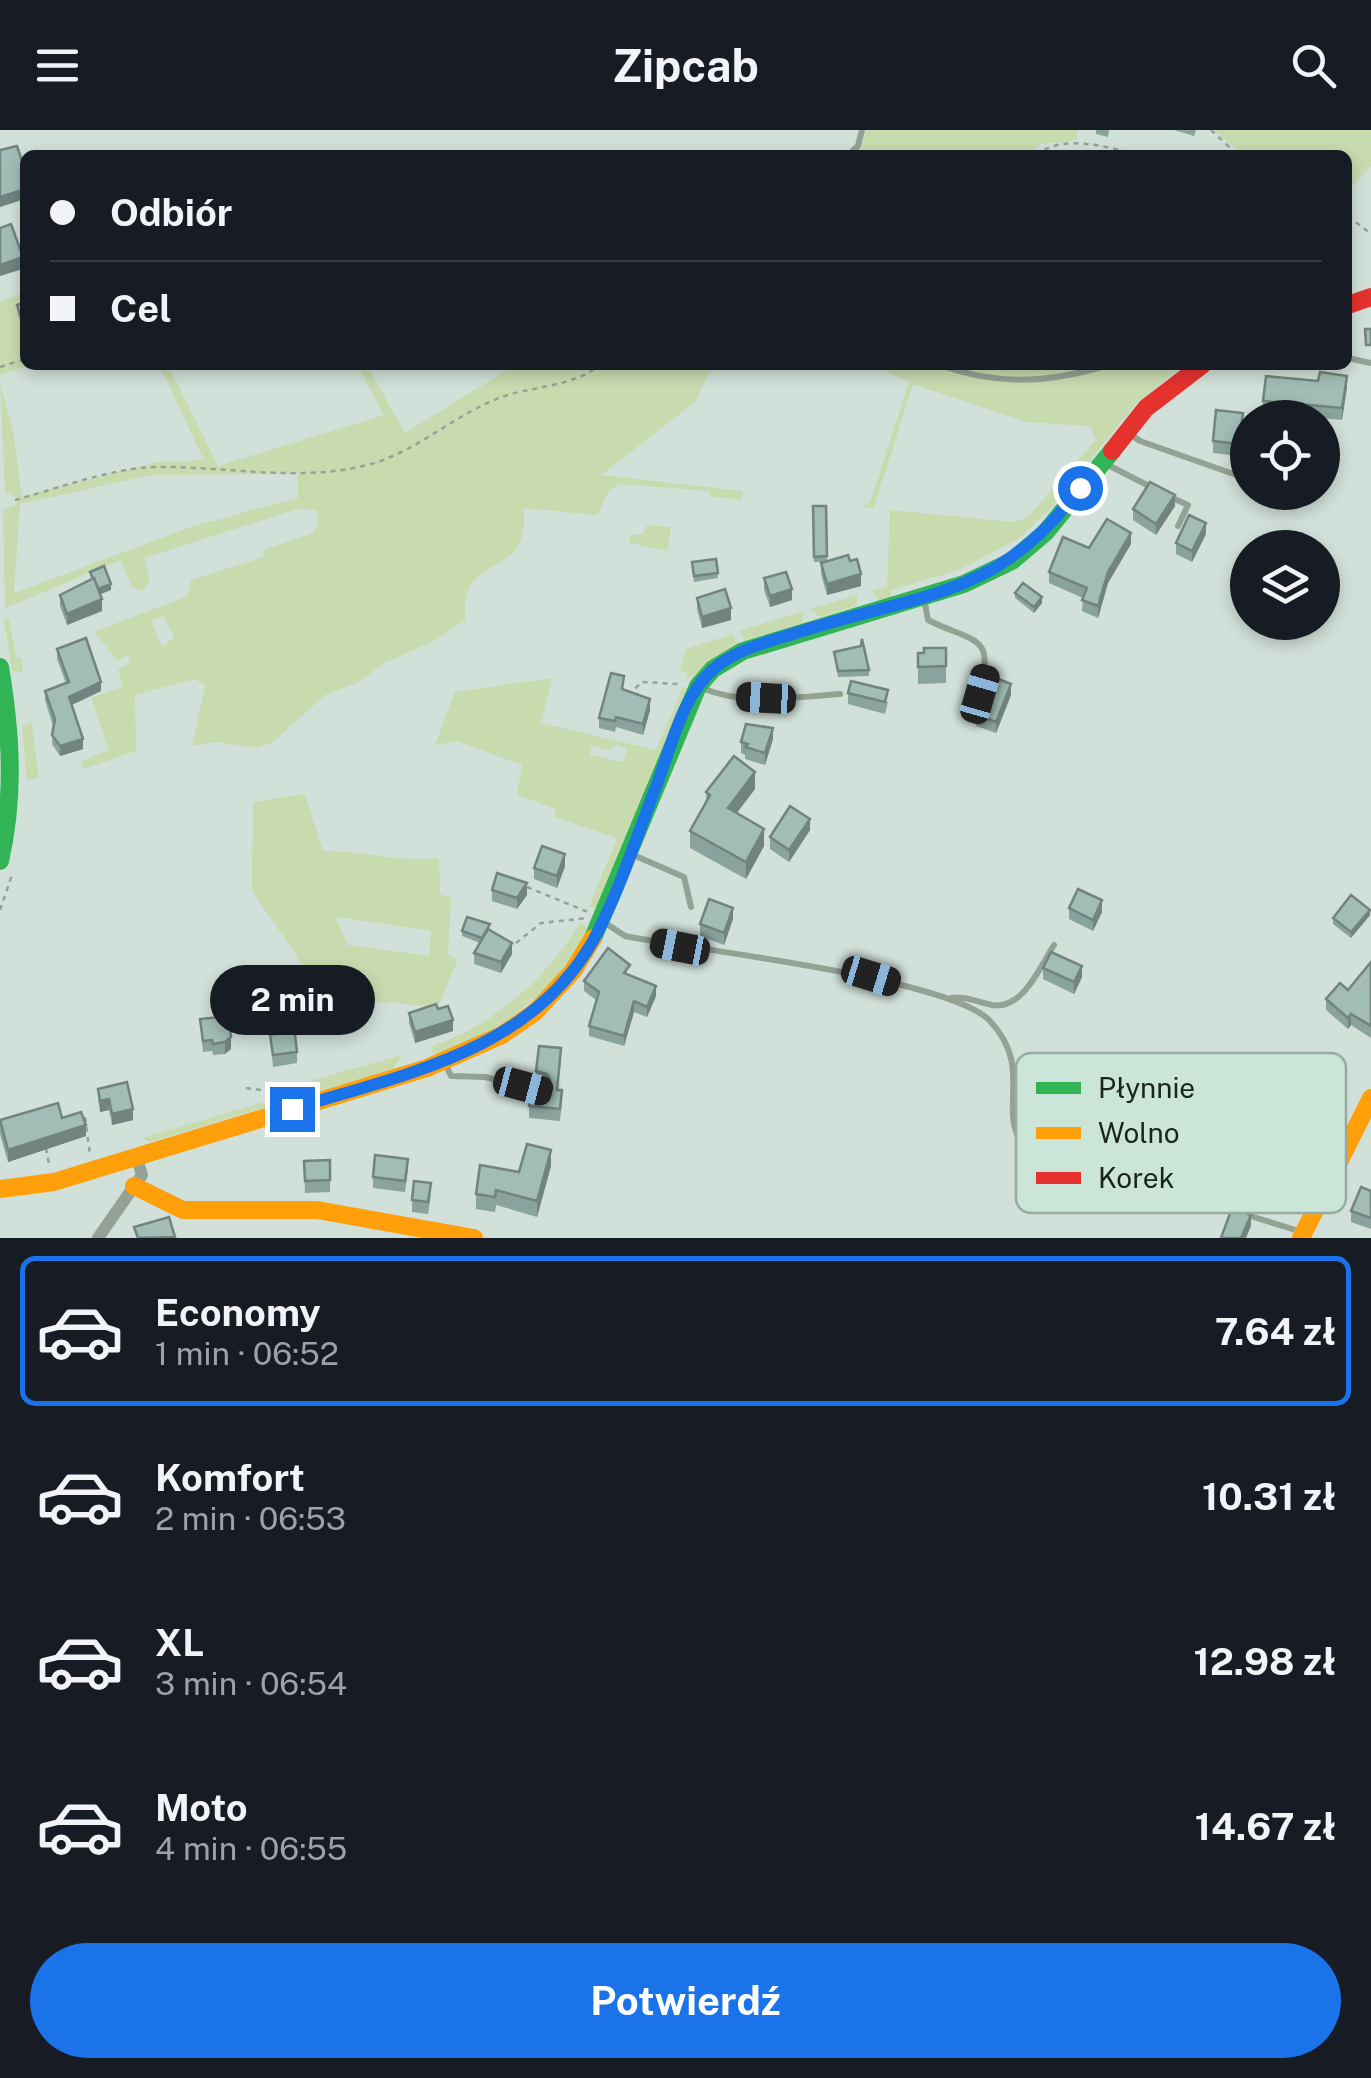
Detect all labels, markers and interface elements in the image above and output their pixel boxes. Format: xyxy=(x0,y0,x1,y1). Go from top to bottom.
icon: menu xyxy=(30,38,85,93)
icon: search xyxy=(1286,38,1341,93)
text: Zipcab xyxy=(612,39,759,92)
text: Odbiór xyxy=(110,190,232,235)
text: Cel xyxy=(110,286,172,331)
map controls xyxy=(1230,400,1340,640)
button: locate xyxy=(1230,400,1340,510)
route start xyxy=(1058,466,1103,511)
button: layers xyxy=(1230,530,1340,640)
car xyxy=(957,661,1003,727)
car xyxy=(735,681,797,715)
car xyxy=(648,927,712,967)
car xyxy=(838,953,904,999)
callout: 2 min xyxy=(210,964,374,1034)
text: 2 min xyxy=(251,981,334,1018)
legend xyxy=(1016,1053,1346,1213)
car xyxy=(490,1064,556,1108)
text: Płynnie xyxy=(1098,1071,1195,1104)
route end xyxy=(270,1087,315,1132)
text: Wolno xyxy=(1098,1116,1180,1149)
text: Korek xyxy=(1098,1161,1174,1194)
icon: car xyxy=(35,1286,125,1376)
text: Economy xyxy=(155,1290,321,1335)
text: 7.64 zł xyxy=(1215,1309,1336,1354)
text: 1 min · 06:52 xyxy=(155,1335,339,1372)
icon: car xyxy=(35,1451,125,1541)
text: Komfort xyxy=(155,1455,305,1500)
text: 10.31 zł xyxy=(1202,1474,1336,1519)
text: 2 min · 06:53 xyxy=(155,1500,346,1537)
icon: car xyxy=(35,1616,125,1706)
text: XL xyxy=(155,1620,204,1665)
text: 12.98 zł xyxy=(1193,1639,1336,1684)
text: 3 min · 06:54 xyxy=(155,1665,347,1702)
icon: car xyxy=(35,1781,125,1871)
text: Moto xyxy=(155,1785,248,1830)
text: 14.67 zł xyxy=(1195,1804,1336,1849)
text: 4 min · 06:55 xyxy=(155,1830,347,1867)
button: Potwierdź xyxy=(30,1943,1341,2058)

